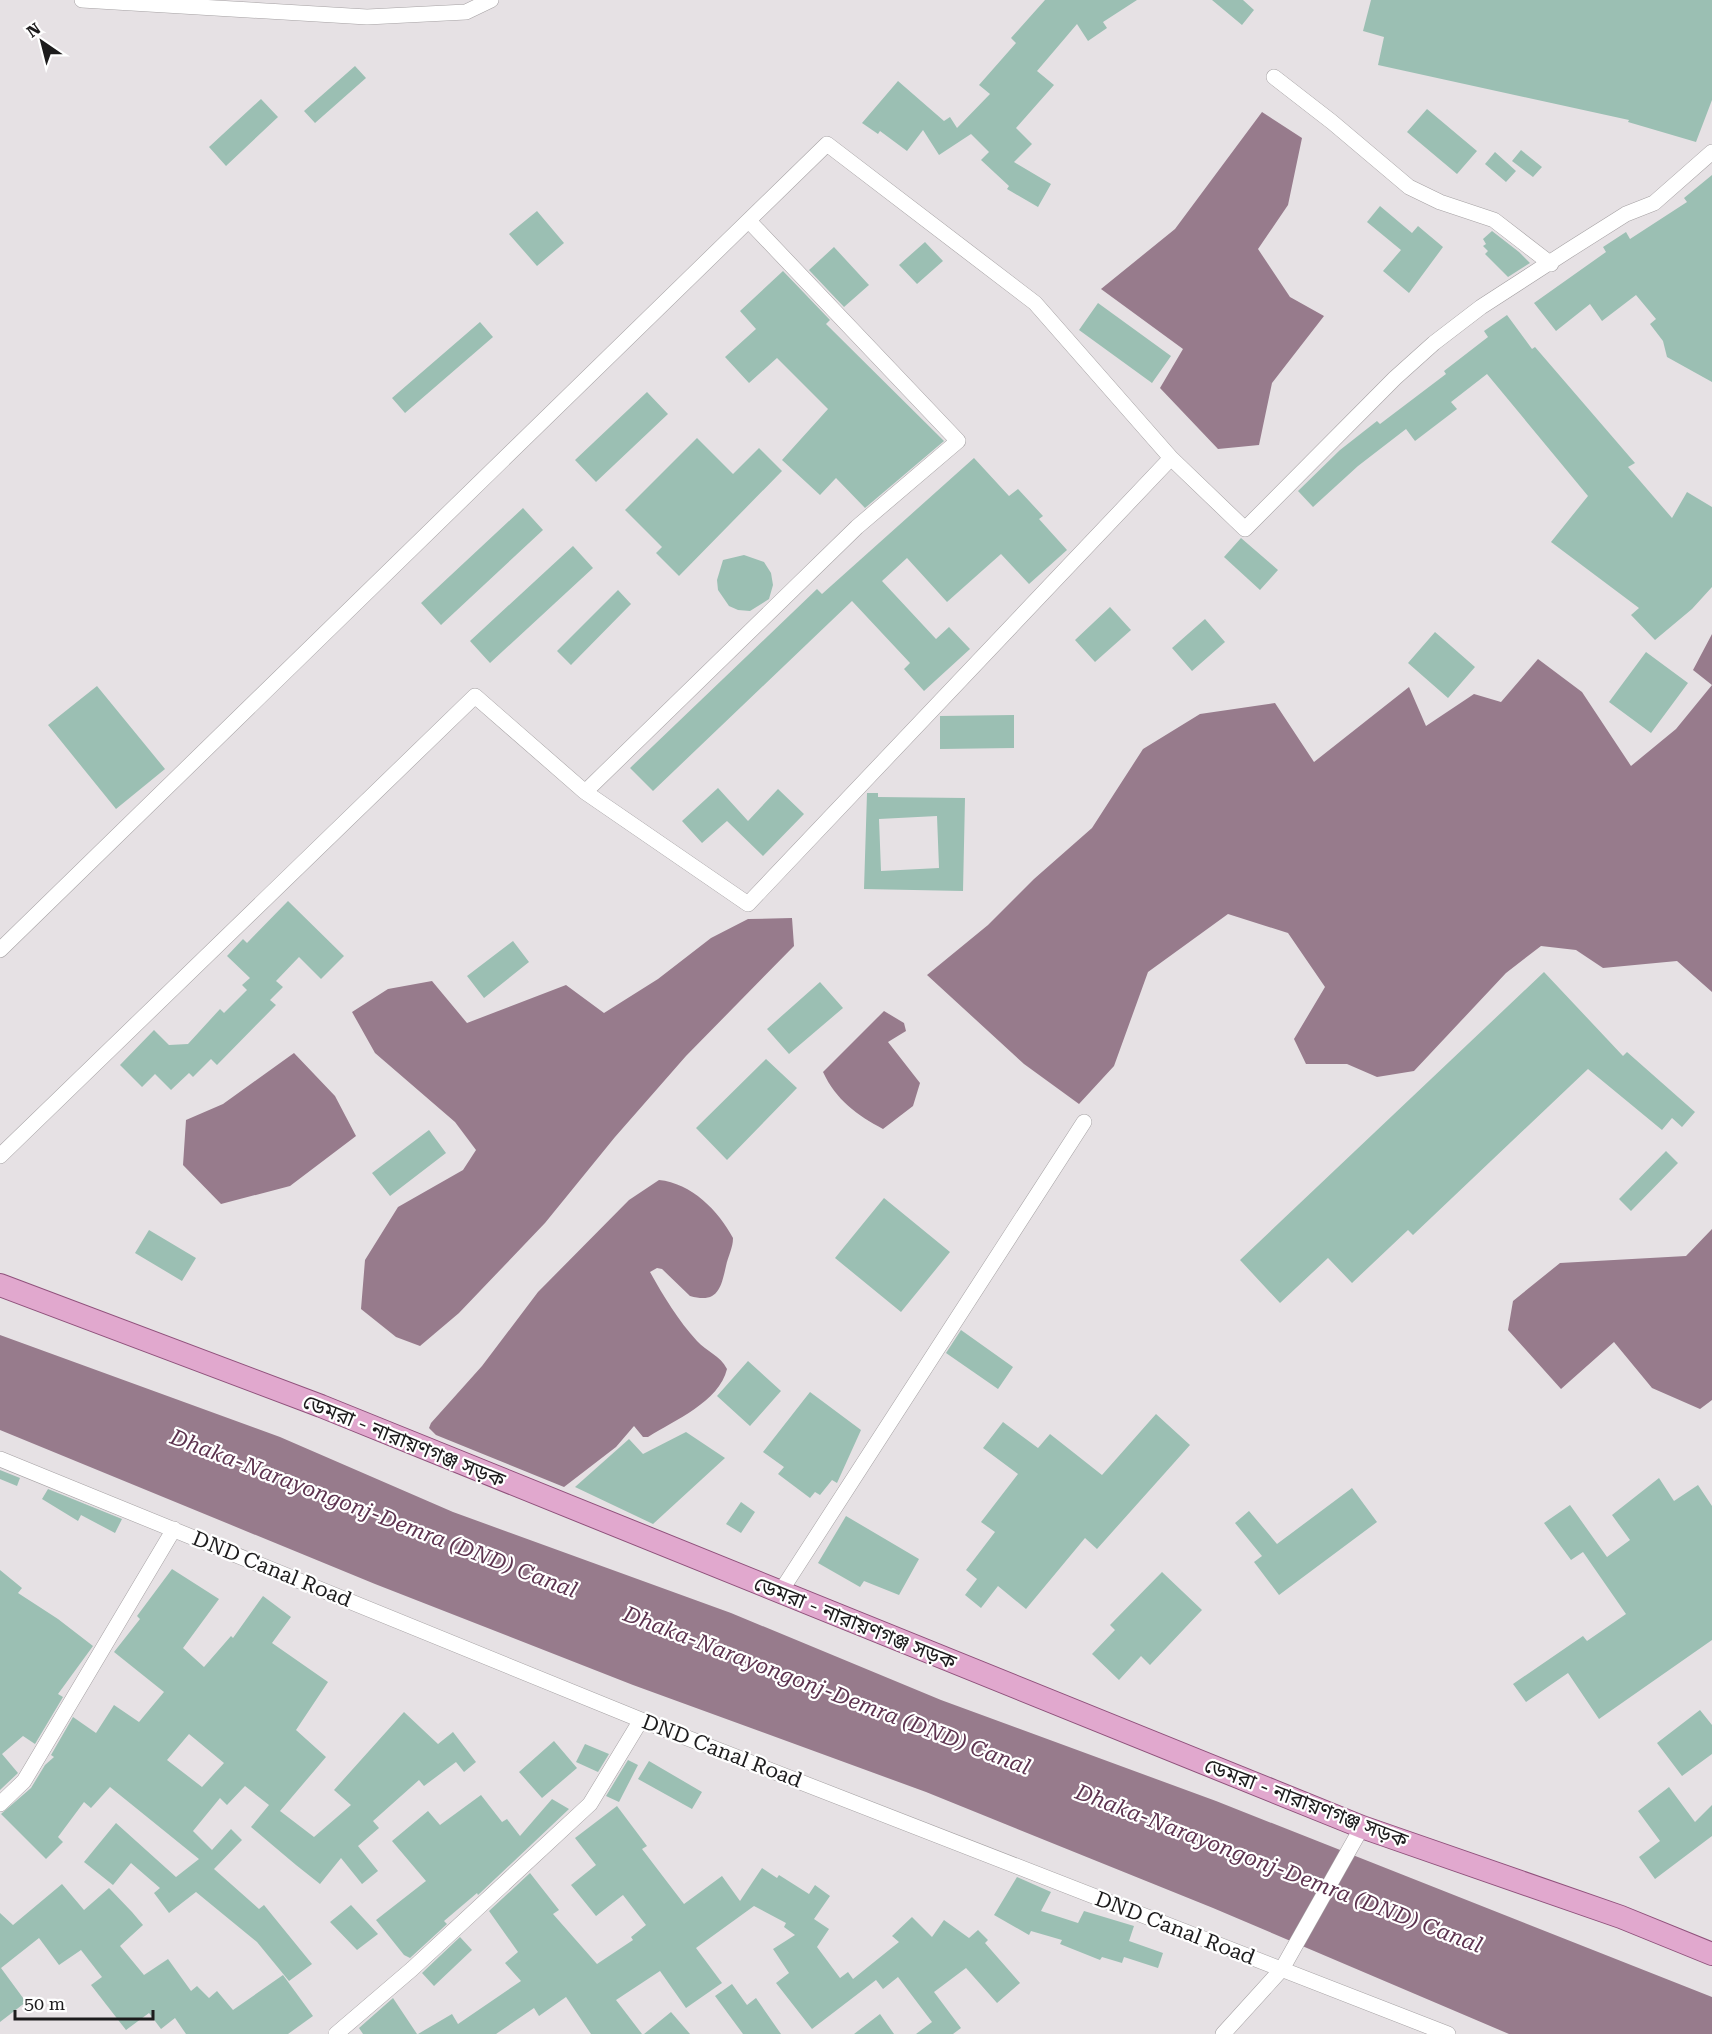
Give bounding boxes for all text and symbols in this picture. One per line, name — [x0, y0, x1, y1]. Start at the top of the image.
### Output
north arrow — [12, 12, 72, 72]
text: N — [23, 19, 44, 41]
street label: ডেমরা - নারায়ণগঞ্জ সড়ক — [299, 1389, 509, 1493]
water label: Dhaka-Narayongonj-Demra (DND) Canal — [166, 1424, 581, 1603]
street label: DND Canal Road — [189, 1526, 356, 1612]
street label: ডেমরা - নারায়ণগঞ্জ সড়ক — [750, 1571, 960, 1675]
water label: Dhaka-Narayongonj-Demra (DND) Canal — [619, 1601, 1034, 1780]
street label: DND Canal Road — [639, 1709, 806, 1793]
street label: ডেমরা - নারায়ণগঞ্জ সড়ক — [1201, 1753, 1412, 1853]
water label: Dhaka-Narayongonj-Demra (DND) Canal — [1071, 1779, 1486, 1958]
street label: DND Canal Road — [1092, 1886, 1259, 1970]
scale bar — [15, 1983, 153, 2021]
text: 50 m — [24, 1993, 65, 2014]

